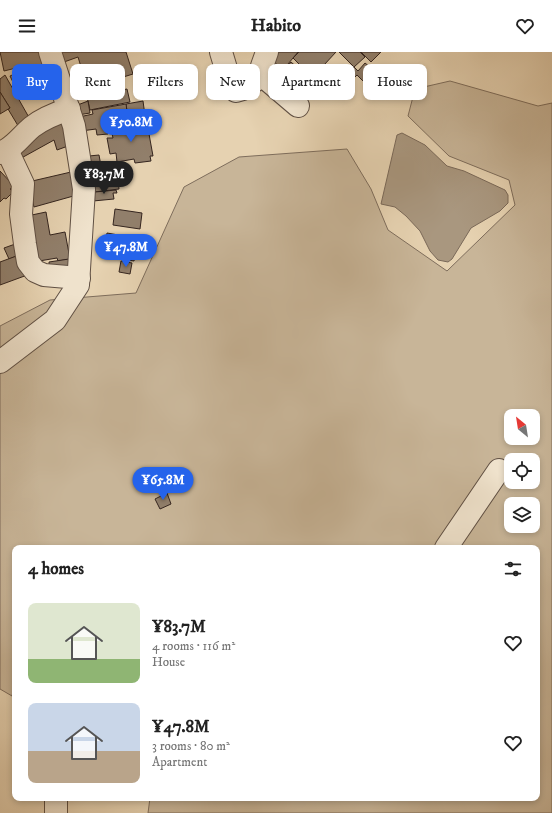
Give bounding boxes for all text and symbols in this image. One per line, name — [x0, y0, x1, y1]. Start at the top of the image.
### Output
icon: menu — [16, 15, 38, 37]
text: Habito — [251, 15, 301, 37]
icon: heart — [514, 15, 536, 37]
chip: Buy — [12, 64, 62, 100]
chip: Rent — [70, 64, 125, 100]
chip: Filters — [133, 64, 198, 100]
chip: New — [206, 64, 260, 100]
chip: Apartment — [268, 64, 355, 100]
chip: House — [363, 64, 427, 100]
pin: ¥50.8M — [98, 109, 164, 143]
text: ¥50.8M — [109, 114, 153, 130]
pin: ¥83.7M — [71, 161, 137, 195]
text: ¥83.7M — [83, 166, 125, 182]
pin: ¥47.8M — [93, 234, 159, 268]
text: ¥47.8M — [104, 239, 148, 255]
north arrow — [504, 409, 540, 445]
map controls — [504, 409, 540, 533]
button: locate — [504, 453, 540, 489]
pin: ¥65.8M — [130, 467, 196, 501]
text: ¥65.8M — [141, 472, 185, 488]
button: layers — [504, 497, 540, 533]
text: 4 homes — [28, 558, 84, 580]
icon: filters — [502, 558, 524, 580]
text: ¥83.7M — [152, 616, 206, 638]
icon: home — [60, 619, 108, 667]
icon: heart — [502, 632, 524, 654]
text: 4 rooms · 116 m² — [152, 638, 235, 654]
text: House — [152, 654, 185, 670]
text: ¥47.8M — [152, 716, 210, 738]
icon: home — [60, 719, 108, 767]
icon: heart — [502, 732, 524, 754]
text: 3 rooms · 80 m² — [152, 738, 230, 754]
text: Apartment — [152, 754, 207, 770]

